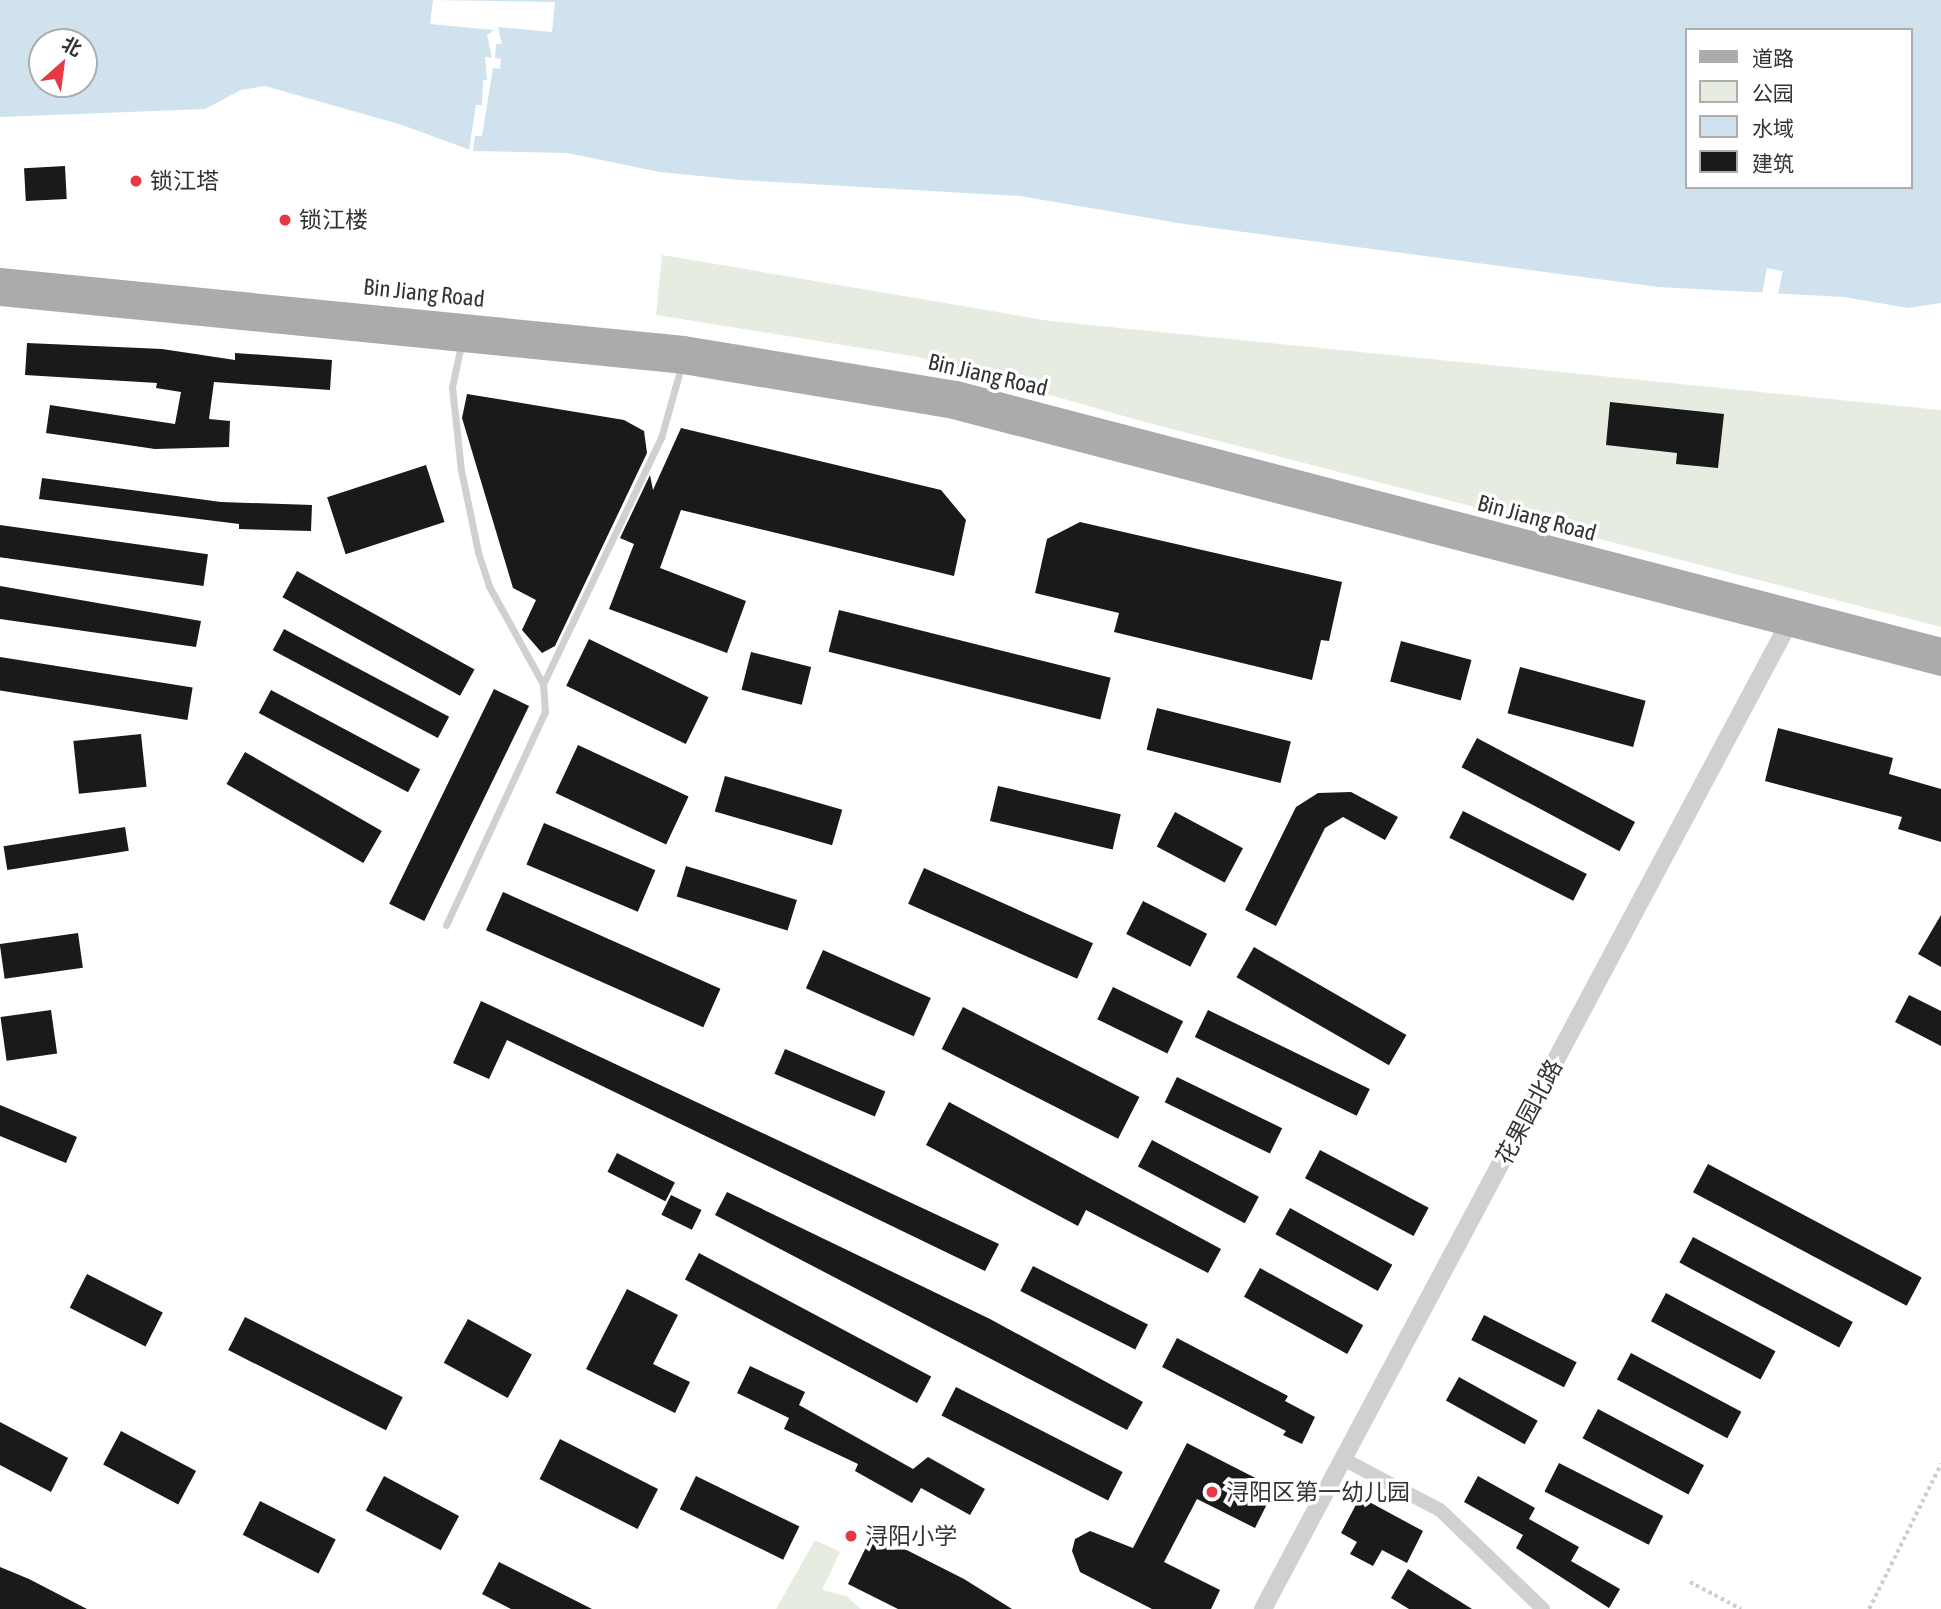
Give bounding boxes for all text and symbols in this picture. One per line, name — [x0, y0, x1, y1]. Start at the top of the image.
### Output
north arrow — [28, 28, 98, 98]
legend — [1686, 28, 1913, 189]
text: 北 — [58, 32, 85, 60]
text: 道路 — [1752, 46, 1794, 70]
text: 公园 — [1752, 81, 1794, 105]
text: 水域 — [1752, 116, 1794, 140]
text: 建筑 — [1752, 151, 1794, 175]
place label: 锁江塔 — [150, 167, 219, 195]
marker: 锁江塔 — [128, 173, 144, 189]
place label: 锁江楼 — [299, 206, 368, 234]
marker: 锁江楼 — [277, 212, 293, 228]
street label: Bin Jiang Road — [362, 273, 486, 313]
street label: Bin Jiang Road — [925, 348, 1051, 402]
street label: Bin Jiang Road — [1475, 489, 1599, 547]
street label: 花果园北路 — [1490, 1055, 1568, 1169]
place label: 浔阳区第一幼儿园 — [1226, 1478, 1410, 1506]
marker: 浔阳区第一幼儿园 — [1204, 1484, 1220, 1500]
place label: 浔阳小学 — [865, 1522, 957, 1550]
marker: 浔阳小学 — [843, 1528, 859, 1544]

